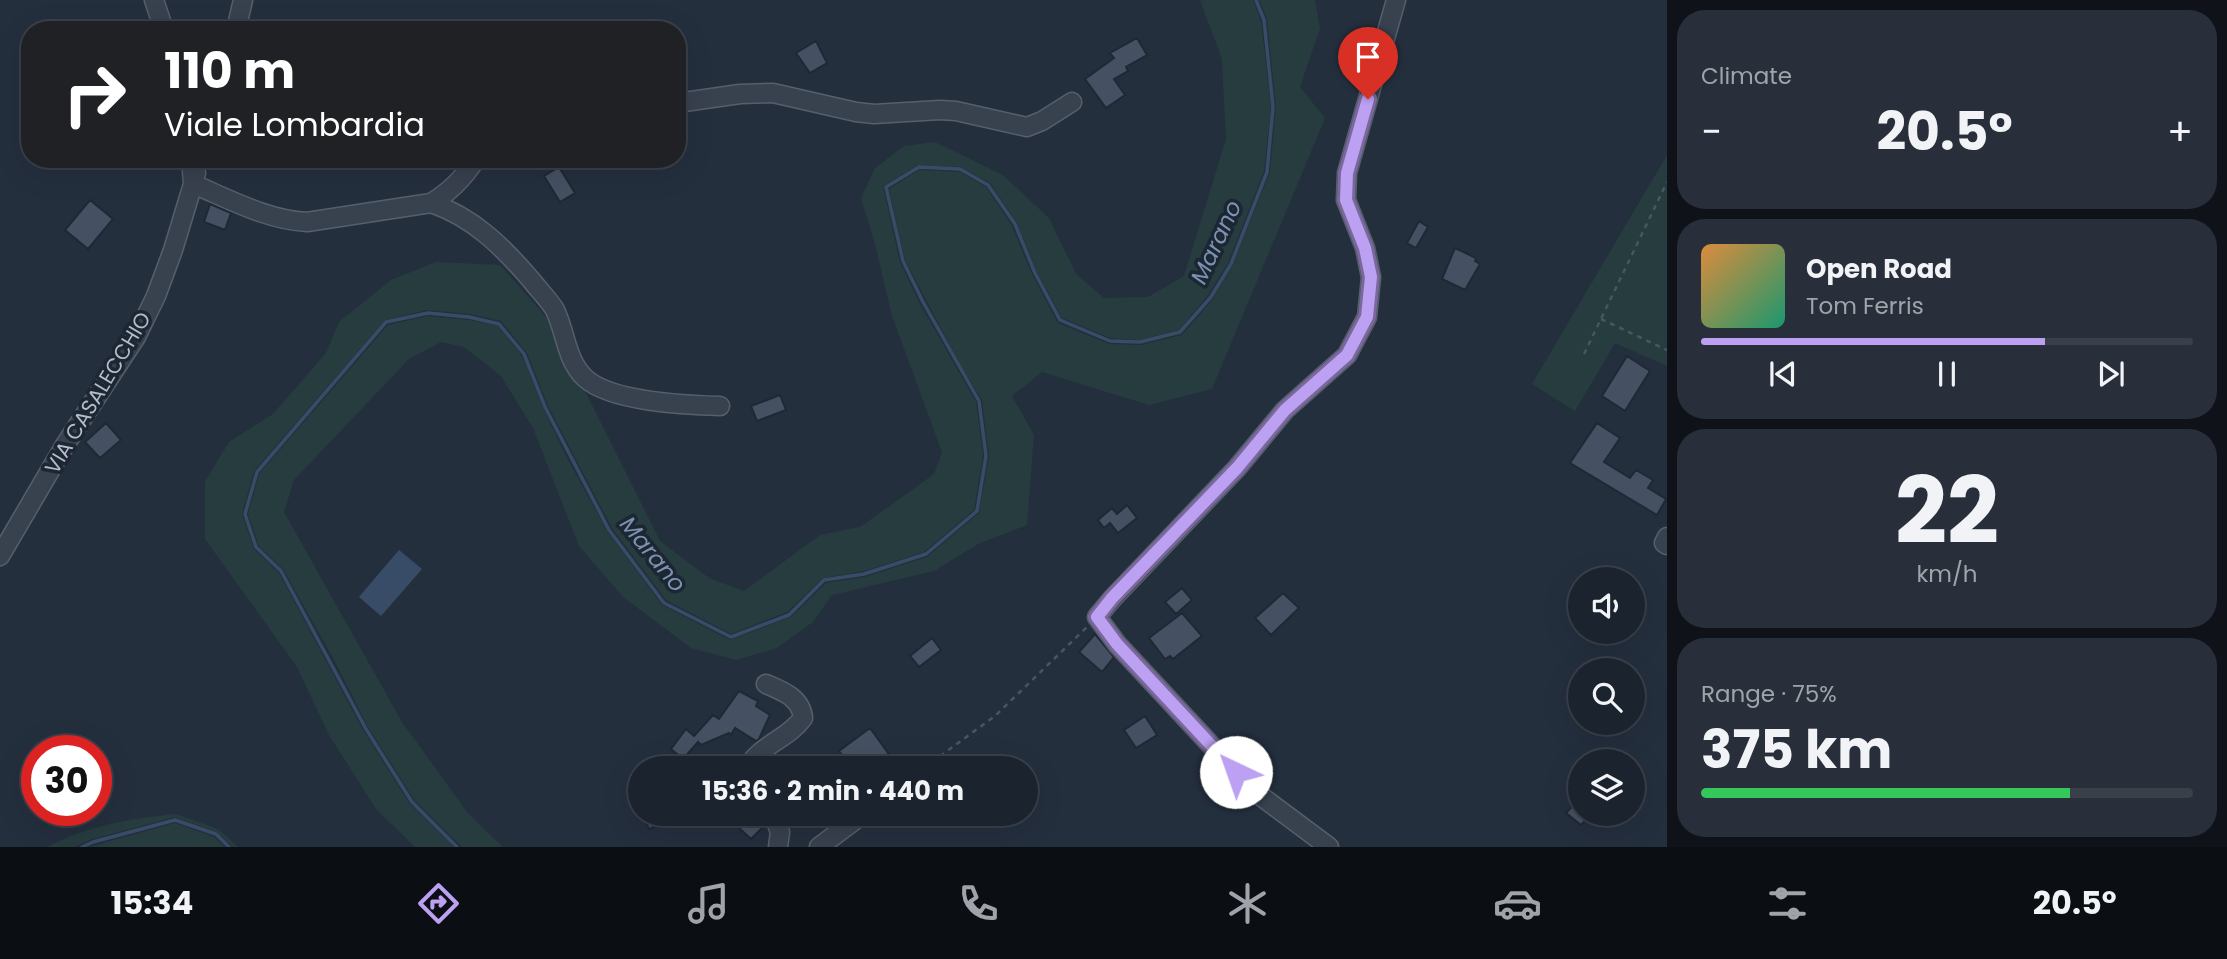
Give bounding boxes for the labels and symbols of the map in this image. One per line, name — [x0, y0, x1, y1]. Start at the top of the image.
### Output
pin — [1338, 27, 1398, 99]
water label: Marano — [1183, 195, 1249, 289]
street label: VIA CASALECCHIO — [38, 306, 158, 479]
water label: Marano — [613, 509, 693, 599]
speed limit sign: 30 — [21, 735, 112, 826]
position arrow — [1199, 735, 1273, 809]

